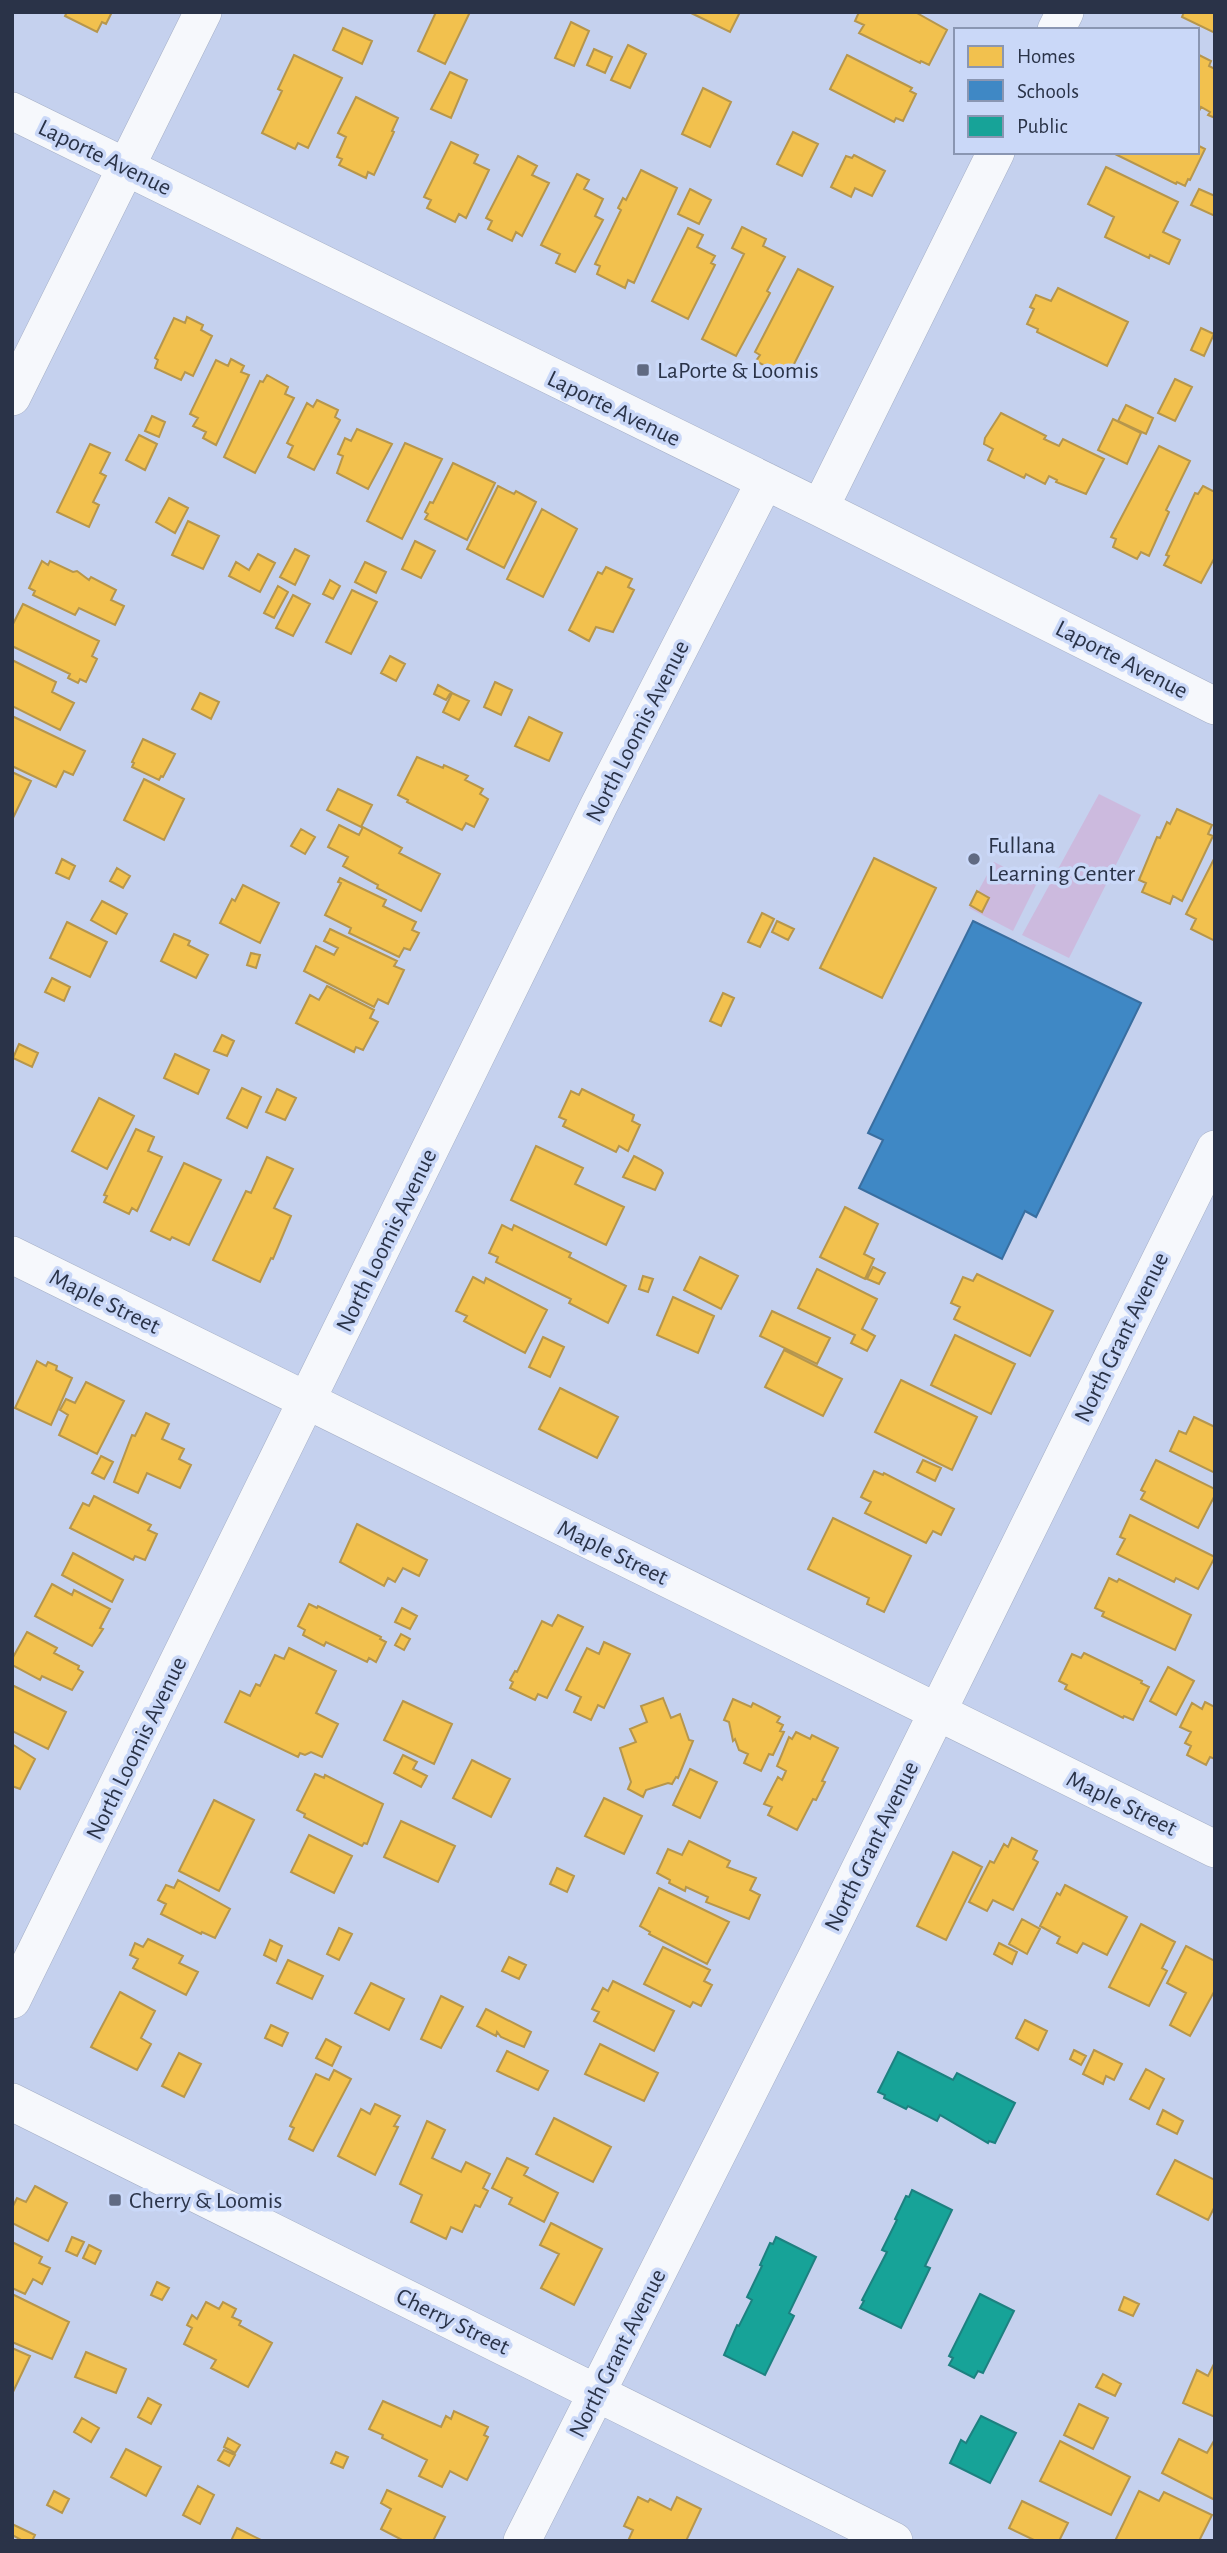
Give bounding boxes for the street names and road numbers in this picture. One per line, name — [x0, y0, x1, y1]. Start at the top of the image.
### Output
street label: Laporte Avenue — [34, 115, 175, 200]
street label: Laporte Avenue — [543, 366, 684, 451]
street label: Laporte Avenue — [1052, 616, 1192, 703]
street label: North Loomis Avenue — [582, 637, 694, 826]
street label: North Loomis Avenue — [332, 1145, 442, 1336]
street label: North Grant Avenue — [1070, 1249, 1173, 1426]
street label: Maple Street — [46, 1265, 164, 1339]
street label: Maple Street — [554, 1516, 672, 1590]
street label: North Loomis Avenue — [82, 1653, 192, 1844]
street label: North Grant Avenue — [820, 1758, 923, 1935]
street label: Maple Street — [1063, 1767, 1181, 1841]
street label: North Grant Avenue — [565, 2265, 671, 2442]
street label: Cherry Street — [392, 2284, 513, 2360]

